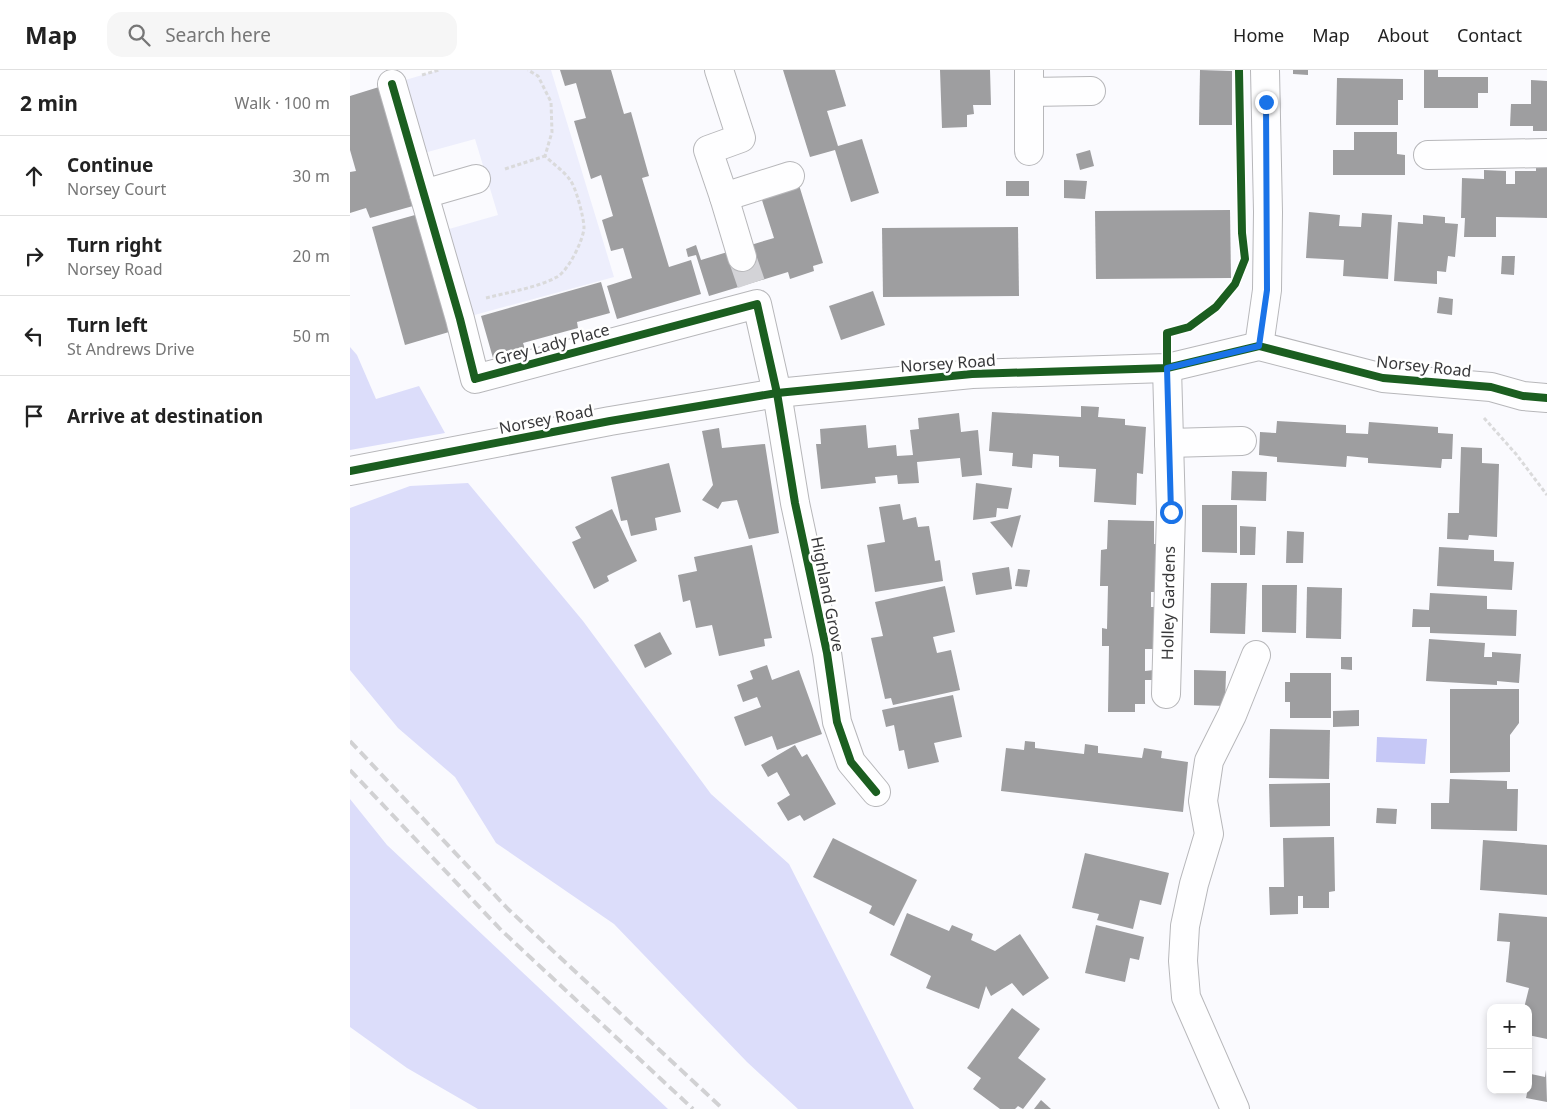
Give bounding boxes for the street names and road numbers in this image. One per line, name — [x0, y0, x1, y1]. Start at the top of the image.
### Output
street label: Grey Lady Place — [492, 318, 612, 370]
street label: Norsey Road — [900, 349, 996, 377]
street label: Norsey Road — [1375, 350, 1473, 382]
street label: Norsey Road — [497, 399, 595, 439]
street label: Highland Grove — [806, 534, 850, 654]
street label: Holley Gardens — [1156, 546, 1180, 660]

